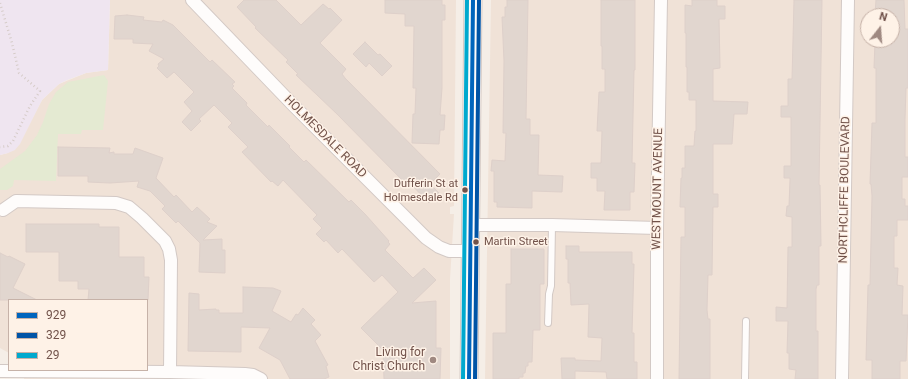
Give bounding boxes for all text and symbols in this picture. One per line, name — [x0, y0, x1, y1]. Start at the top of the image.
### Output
north arrow — [860, 8, 900, 48]
text: N — [878, 10, 889, 24]
street label: HOLMESDALE ROAD — [281, 93, 369, 181]
street label: NORTHCLIFFE BOULEVARD — [837, 116, 853, 264]
street label: WESTMOUNT AVENUE — [650, 128, 666, 250]
place label: Dufferin St at Holmesdale Rd — [384, 177, 458, 203]
marker: Dufferin St at Holmesdale Rd — [460, 185, 470, 195]
place label: Martin Street — [484, 235, 548, 249]
marker: Martin Street — [471, 237, 481, 247]
legend — [8, 299, 148, 371]
text: 929 — [46, 308, 66, 322]
text: 329 — [46, 328, 66, 342]
place label: Living for Christ Church — [353, 346, 425, 374]
text: 29 — [46, 348, 60, 362]
marker: Living for Christ Church — [428, 355, 438, 365]

